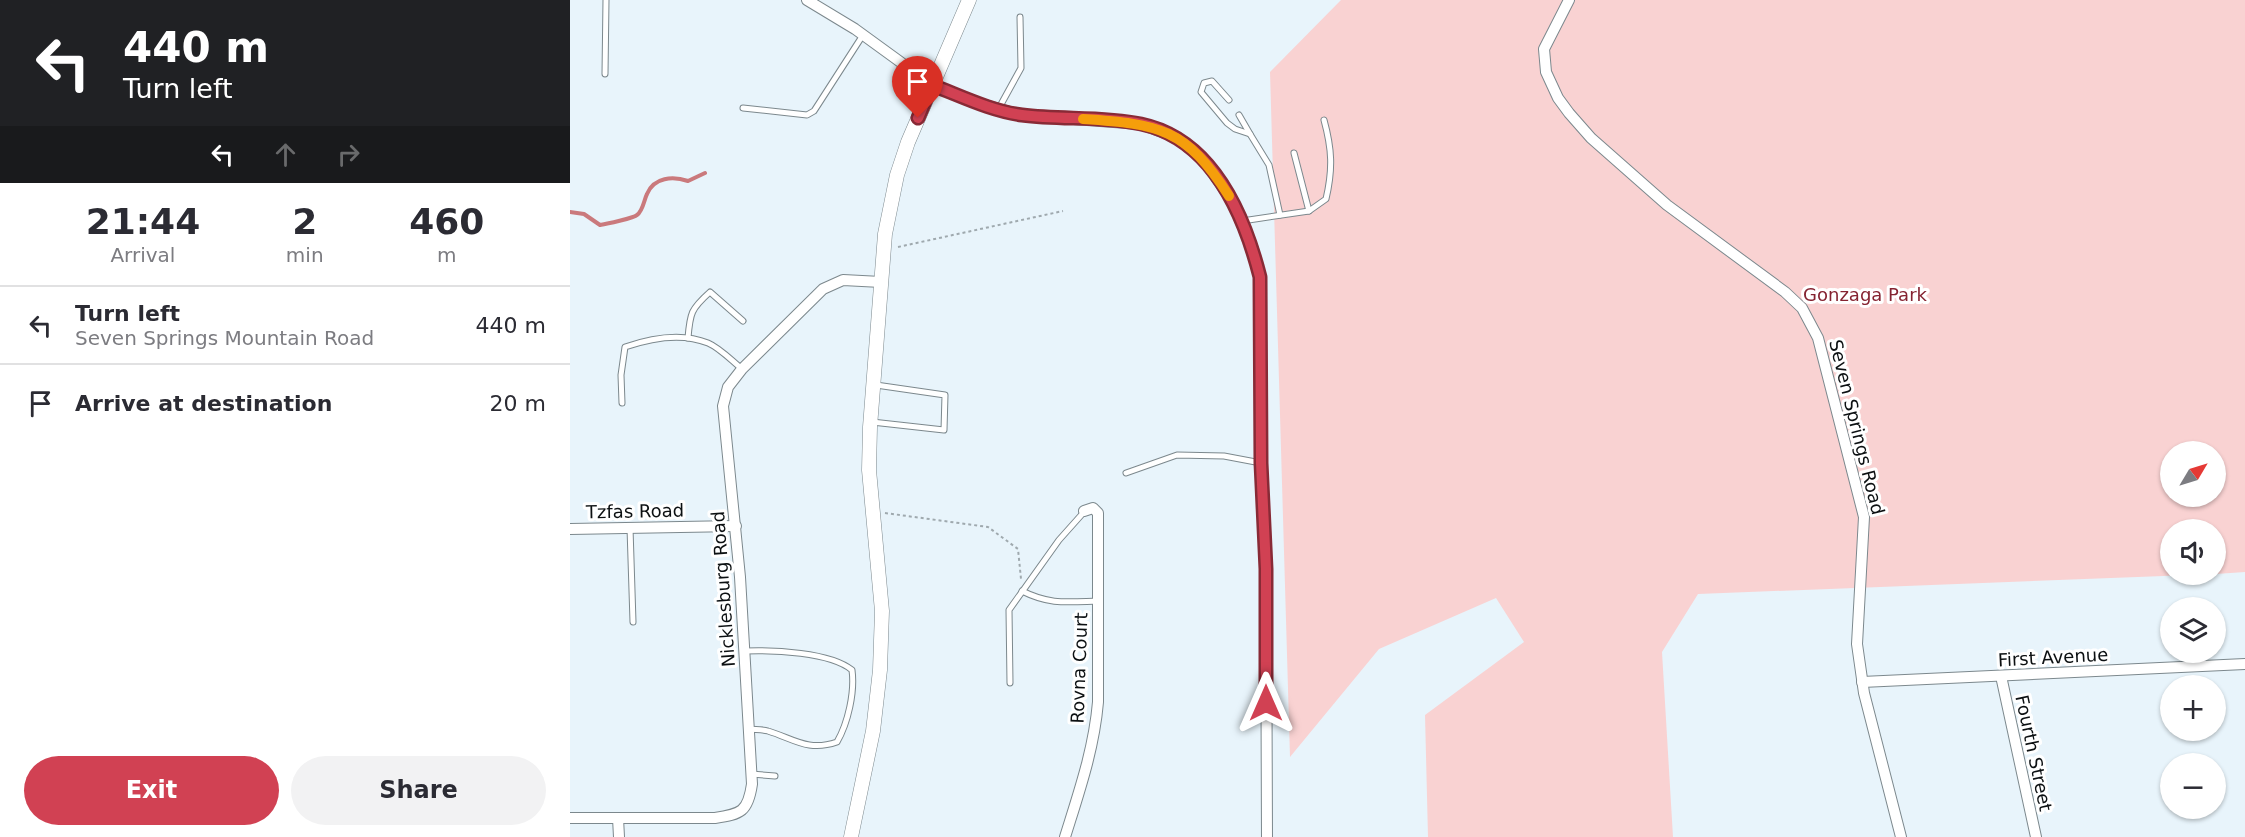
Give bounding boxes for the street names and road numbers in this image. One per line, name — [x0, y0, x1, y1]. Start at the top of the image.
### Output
street label: Seven Springs Road — [1825, 337, 1889, 517]
street label: Tzfas Road — [585, 500, 684, 522]
street label: Nicklesburg Road — [707, 510, 739, 668]
street label: Rovna Court — [1067, 612, 1091, 724]
street label: First Avenue — [1997, 644, 2109, 670]
street label: Fourth Street — [2011, 693, 2057, 813]

